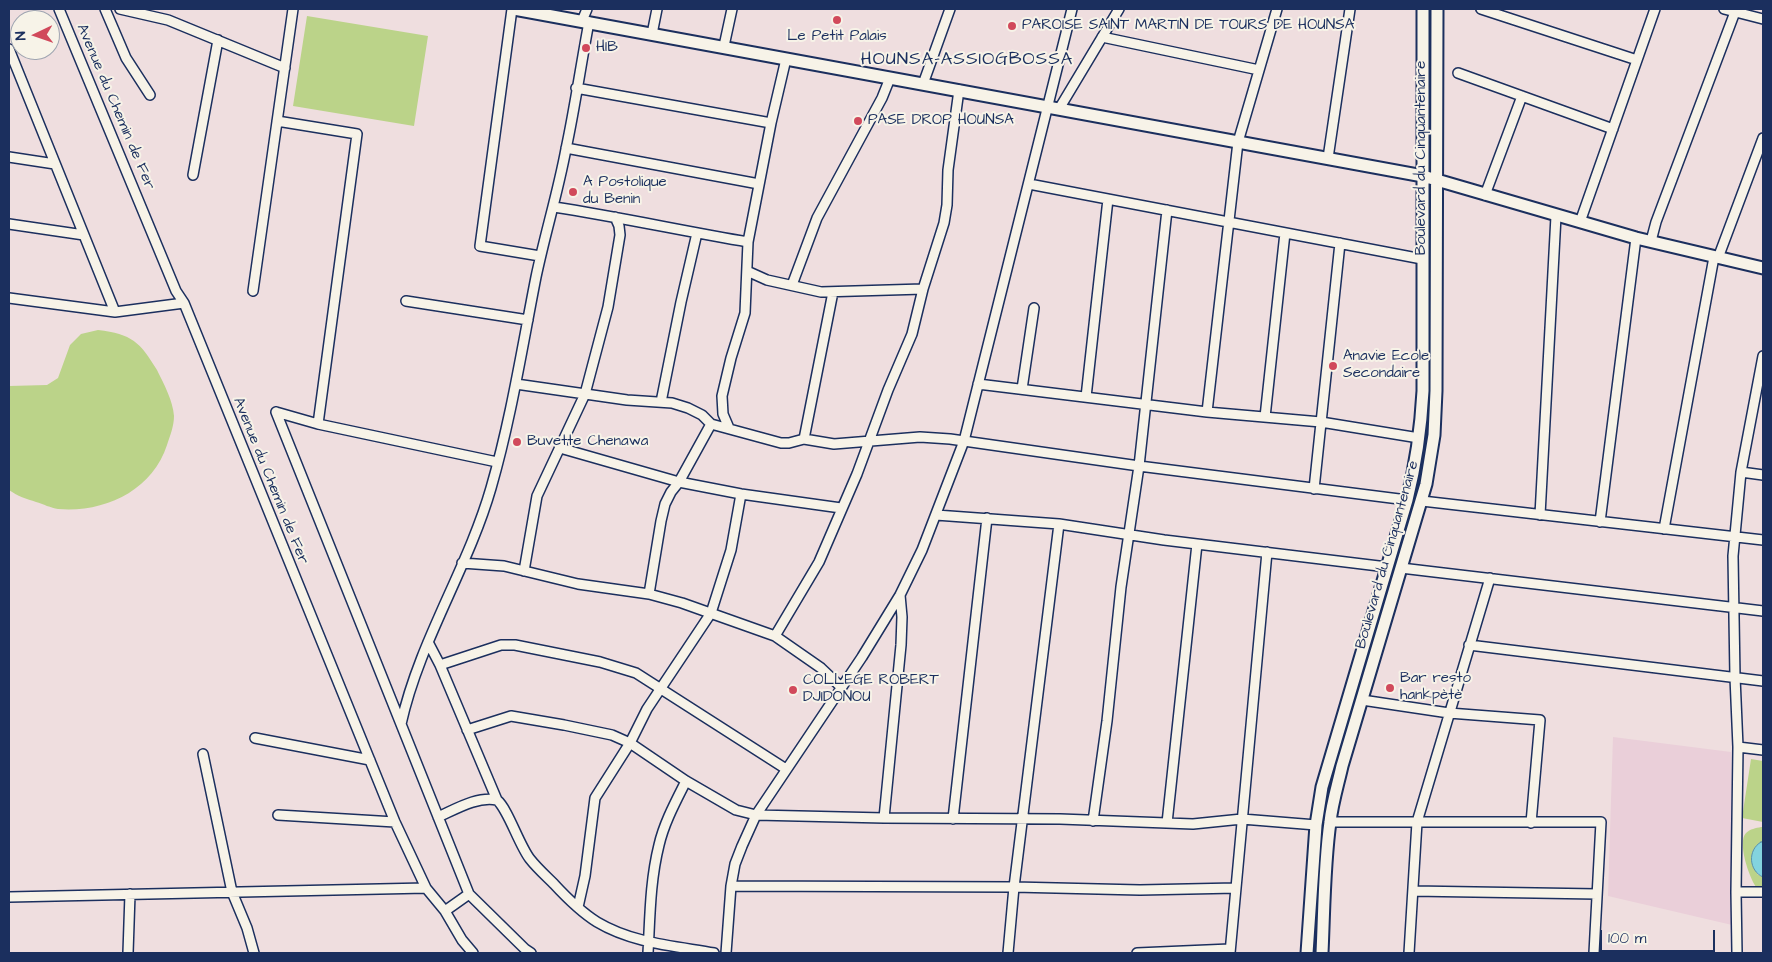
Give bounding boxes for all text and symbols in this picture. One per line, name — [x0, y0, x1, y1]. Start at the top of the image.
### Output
north arrow — [10, 10, 60, 60]
marker: Le Petit Palais — [831, 14, 843, 26]
place label: PAROISE SAINT MARTIN DE TOURS DE HOUNSA — [1022, 17, 1354, 35]
marker: PAROISE SAINT MARTIN DE TOURS DE HOUNSA — [1006, 20, 1018, 32]
street label: Avenue du Chemin de Fer — [72, 21, 158, 193]
place label: Le Petit Palais — [787, 28, 887, 46]
text: N — [11, 31, 31, 41]
place label: HIB — [596, 39, 618, 57]
marker: HIB — [580, 42, 592, 54]
district label: HOUNSA-ASSIOGBOSSA — [859, 49, 1075, 71]
street label: Boulevard du Cinquantenaire — [1413, 61, 1431, 255]
place label: PASE DROP HOUNSA — [868, 112, 1014, 130]
marker: PASE DROP HOUNSA — [852, 115, 864, 127]
place label: A Postolique du Benin — [583, 174, 667, 209]
marker: A Postolique du Benin — [567, 186, 579, 198]
place label: Anavie Ecole Secondaire — [1343, 348, 1429, 383]
marker: Anavie Ecole Secondaire — [1327, 360, 1339, 372]
street label: Avenue du Chemin de Fer — [228, 395, 312, 567]
place label: Buvette Chenawa — [527, 433, 648, 451]
marker: Buvette Chenawa — [511, 436, 523, 448]
street label: Boulevard du Cinquantenaire — [1353, 459, 1423, 651]
place label: Bar resto hankpètè — [1400, 670, 1471, 705]
place label: COLLEGE ROBERT DJIDONOU — [803, 672, 939, 707]
marker: Bar resto hankpètè — [1384, 682, 1396, 694]
marker: COLLEGE ROBERT DJIDONOU — [787, 684, 799, 696]
scale bar — [1602, 920, 1717, 952]
text: 100 m — [1608, 928, 1647, 949]

